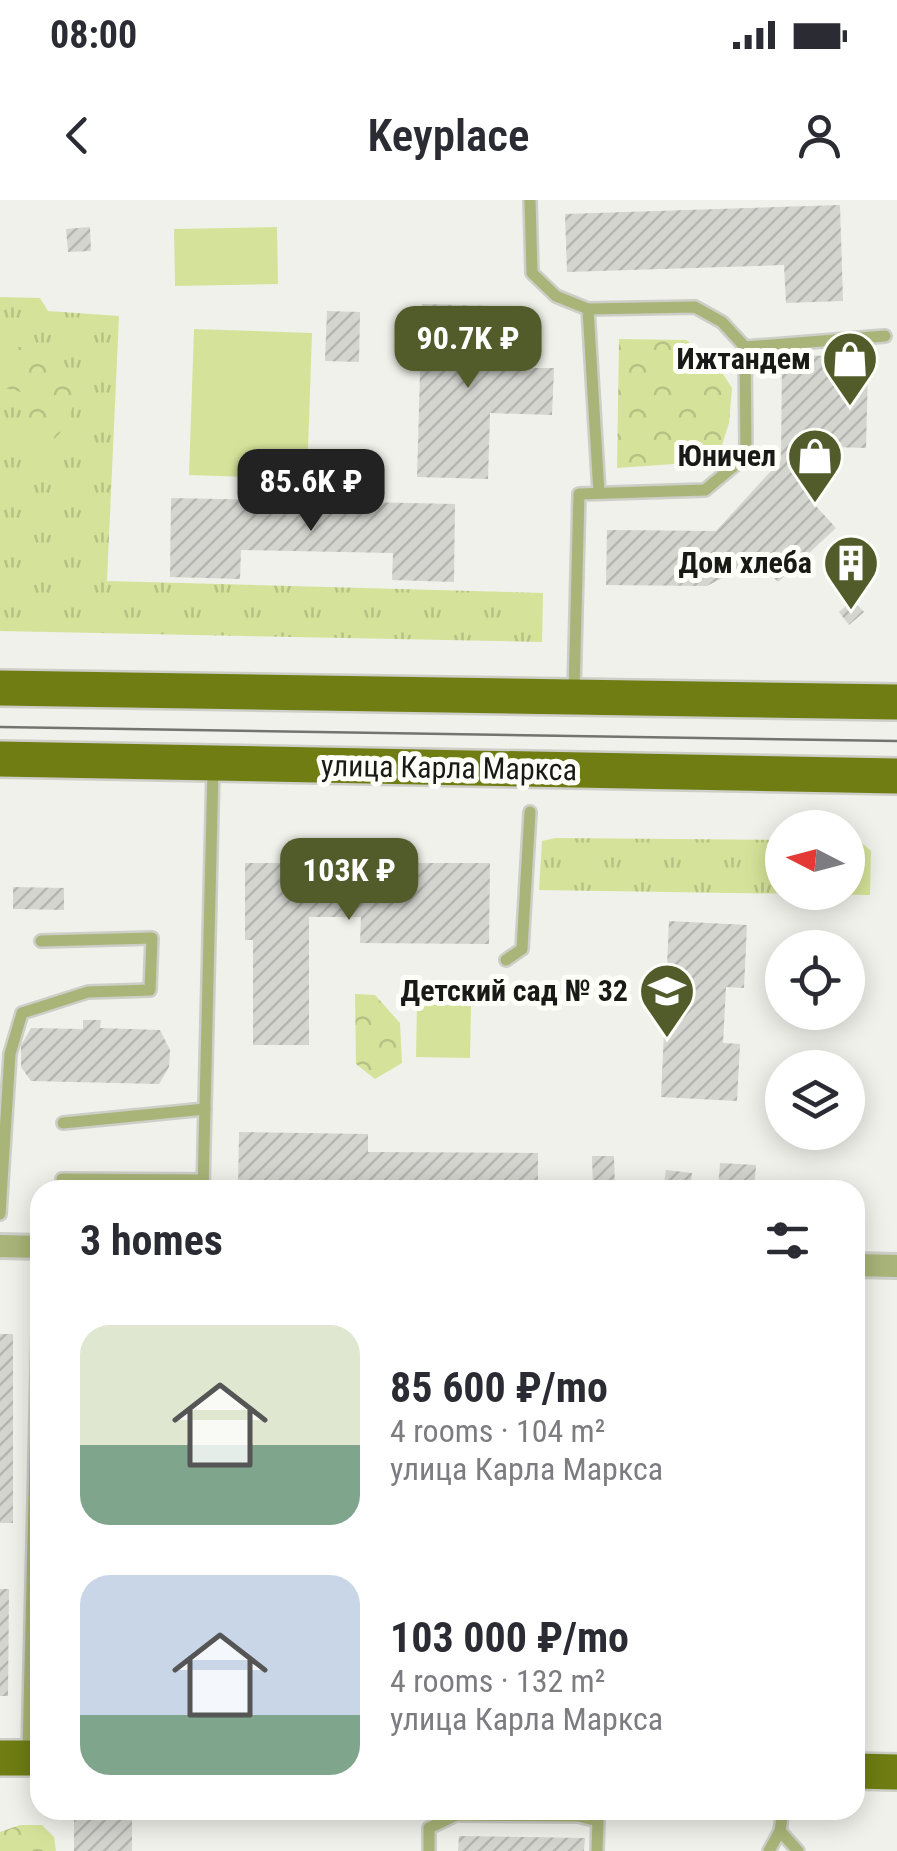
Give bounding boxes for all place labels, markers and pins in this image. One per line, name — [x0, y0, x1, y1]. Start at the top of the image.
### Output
pin: 90.7K ₽ — [376, 306, 560, 391]
shop icon: Ижтандем — [820, 329, 880, 408]
place label: Ижтандем — [677, 341, 811, 376]
shop icon: Юничел — [785, 426, 845, 505]
place label: Юничел — [677, 438, 776, 473]
pin: 85.6K ₽ — [219, 449, 403, 534]
building icon: Дом хлеба — [821, 533, 881, 612]
place label: Дом хлеба — [678, 545, 812, 580]
pin: 103K ₽ — [268, 838, 430, 923]
school or university icon: Детский сад № 32 — [637, 961, 697, 1040]
place label: Детский сад № 32 — [400, 973, 628, 1008]

